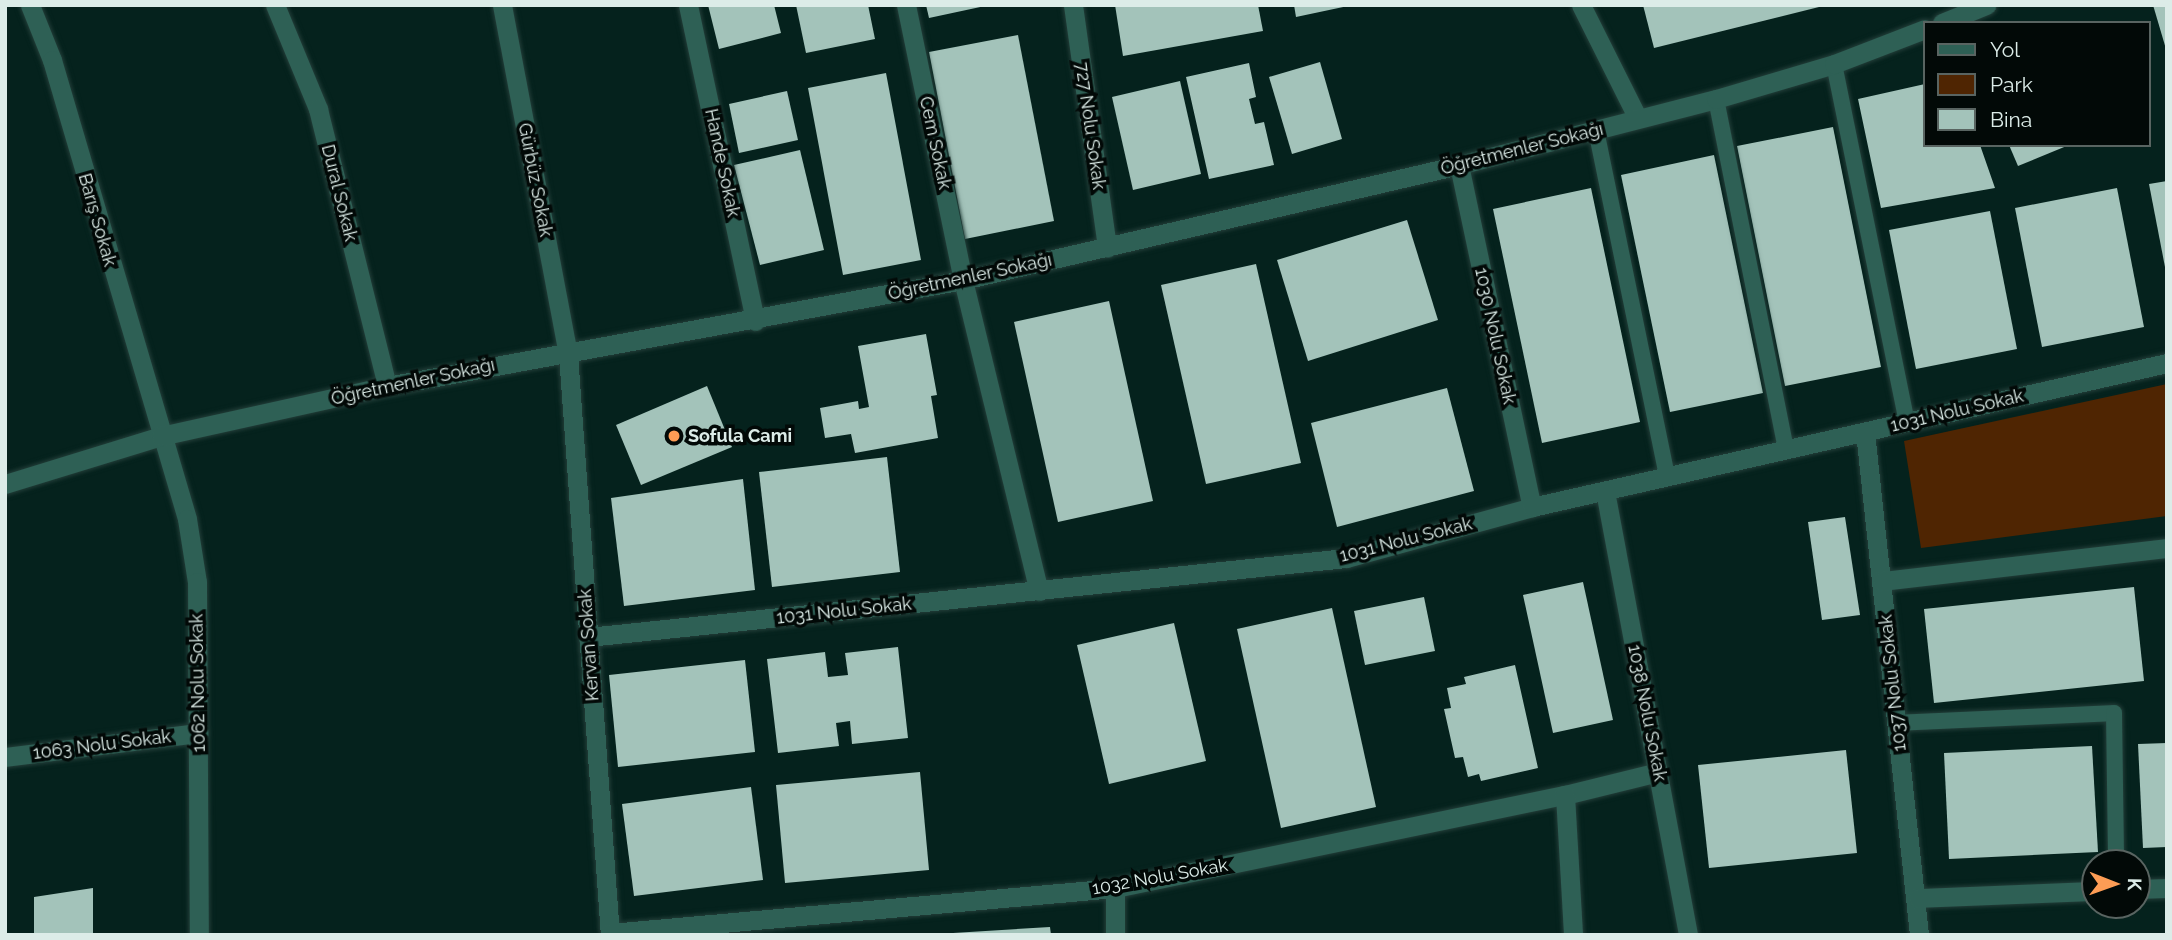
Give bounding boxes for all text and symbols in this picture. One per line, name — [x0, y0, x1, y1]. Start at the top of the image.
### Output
legend — [1924, 21, 2151, 147]
text: Yol — [1990, 37, 2020, 62]
street label: 727 Nolu Sokak — [1070, 61, 1110, 191]
text: Park — [1990, 72, 2033, 97]
street label: Cem Sokak — [915, 95, 955, 191]
street label: Hande Sokak — [700, 107, 744, 219]
text: Bina — [1990, 107, 2032, 132]
street label: Öğretmenler Sokağı — [1438, 118, 1606, 180]
street label: Gürbüz Sokak — [513, 121, 557, 239]
street label: Dural Sokak — [316, 142, 362, 244]
street label: Barış Sokak — [73, 171, 121, 269]
street label: Öğretmenler Sokağı — [886, 249, 1054, 305]
street label: 1030 Nolu Sokak — [1470, 266, 1520, 406]
street label: Öğretmenler Sokağı — [329, 354, 497, 410]
street label: 1031 Nolu Sokak — [1888, 385, 2026, 437]
place label: Sofula Cami — [688, 425, 792, 447]
marker: Sofula Cami — [666, 428, 682, 444]
street label: 1031 Nolu Sokak — [1338, 513, 1474, 567]
street label: Kervan Sokak — [574, 588, 604, 702]
street label: 1031 Nolu Sokak — [775, 593, 913, 629]
street label: 1062 Nolu Sokak — [186, 613, 210, 753]
street label: 1037 Nolu Sokak — [1875, 613, 1911, 753]
street label: 1038 Nolu Sokak — [1623, 643, 1671, 783]
street label: 1063 Nolu Sokak — [32, 726, 172, 764]
north arrow — [2081, 849, 2151, 919]
street label: 1032 Nolu Sokak — [1090, 854, 1230, 900]
text: K — [2124, 878, 2146, 891]

